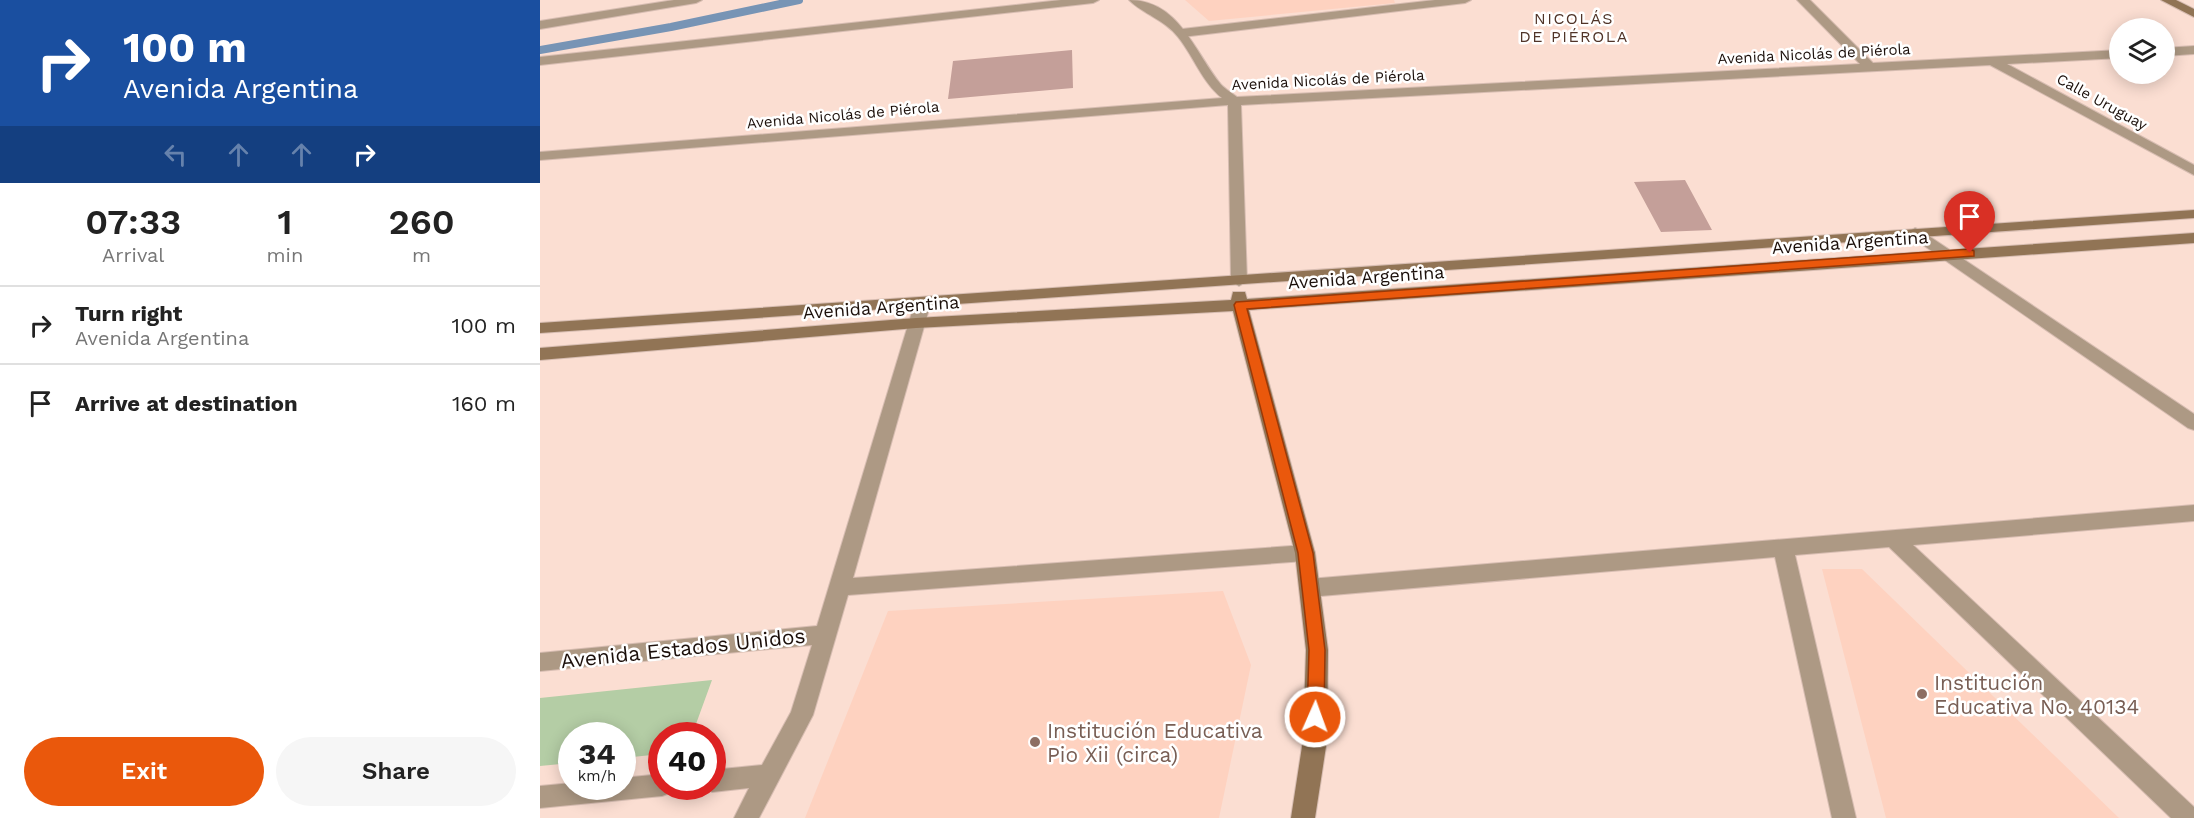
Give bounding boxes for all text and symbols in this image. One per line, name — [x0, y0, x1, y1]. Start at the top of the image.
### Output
district label: NICOLÁS DE PIÉROLA — [1519, 9, 1629, 46]
map controls — [2109, 18, 2175, 84]
button: layers — [2109, 18, 2175, 84]
text: 100 m — [123, 23, 247, 72]
icon: right — [24, 24, 102, 102]
street label: Avenida Nicolás de Piérola — [1717, 40, 1911, 68]
street label: Avenida Nicolás de Piérola — [1231, 66, 1425, 94]
street label: Calle Uruguay — [2054, 70, 2151, 134]
text: Avenida Argentina — [123, 73, 358, 105]
street label: Avenida Nicolás de Piérola — [746, 98, 941, 132]
icon: left — [159, 138, 192, 171]
icon: ahead — [222, 138, 255, 171]
icon: ahead — [285, 138, 318, 171]
icon: right — [348, 138, 381, 171]
pin — [1944, 191, 1995, 253]
icon: arrive — [1953, 200, 1986, 233]
text: 07:33 — [85, 201, 181, 243]
text: 1 — [277, 201, 292, 243]
text: 260 — [389, 201, 455, 243]
street label: Avenida Argentina — [1771, 226, 1929, 258]
text: Arrival — [102, 243, 164, 267]
text: min — [267, 243, 303, 267]
text: m — [412, 243, 431, 267]
street label: Avenida Argentina — [1287, 261, 1445, 293]
street label: Avenida Argentina — [802, 291, 960, 323]
text: Turn right — [75, 301, 182, 326]
icon: right — [24, 309, 57, 342]
text: 100 m — [452, 313, 516, 338]
text: Avenida Argentina — [75, 326, 249, 350]
icon: arrive — [24, 387, 57, 420]
text: Arrive at destination — [75, 391, 298, 416]
text: 160 m — [452, 391, 516, 416]
street label: Avenida Estados Unidos — [559, 623, 807, 673]
place label: Institución Educativa No. 40134 — [1934, 670, 2139, 719]
position arrow — [1283, 685, 1347, 749]
marker: Institución Educativa No. 40134 — [1915, 687, 1929, 701]
place label: Institución Educativa Pio Xii (circa) — [1047, 718, 1263, 767]
speed limit sign: 40 — [648, 722, 726, 800]
marker: Institución Educativa Pio Xii (circa) — [1028, 735, 1042, 749]
text: 34 — [578, 736, 616, 771]
button: Exit — [24, 737, 264, 806]
button: Share — [276, 737, 516, 806]
text: km/h — [578, 767, 616, 785]

